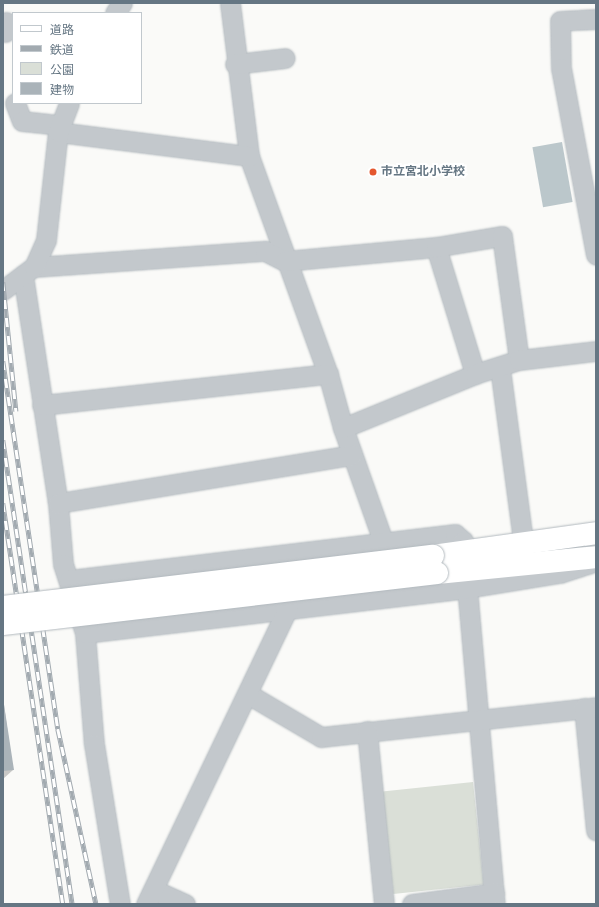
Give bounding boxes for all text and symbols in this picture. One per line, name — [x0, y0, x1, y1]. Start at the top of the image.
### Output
legend — [12, 12, 142, 104]
text: 道路 — [50, 23, 74, 37]
text: 鉄道 — [50, 43, 74, 57]
text: 公園 — [50, 63, 74, 77]
text: 建物 — [50, 83, 74, 97]
place label: 市立宮北小学校 — [381, 165, 465, 179]
marker: 市立宮北小学校 — [368, 167, 378, 177]

